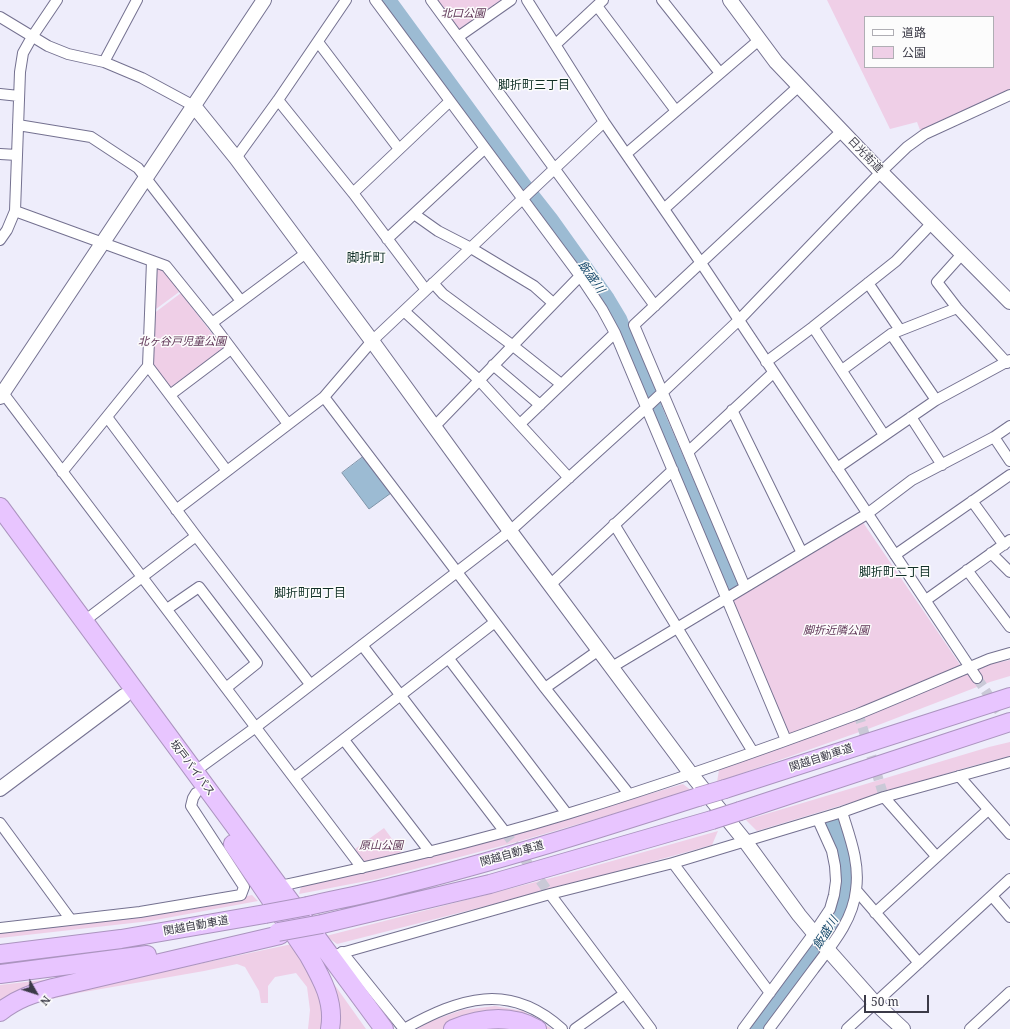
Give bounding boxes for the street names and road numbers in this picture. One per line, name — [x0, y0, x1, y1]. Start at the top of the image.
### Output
street label: 日光街道 — [845, 135, 885, 175]
street label: 坂戸バイパス — [167, 738, 217, 798]
street label: 関越自動車道 — [788, 742, 854, 774]
street label: 関越自動車道 — [478, 839, 546, 869]
street label: 関越自動車道 — [162, 914, 230, 938]

